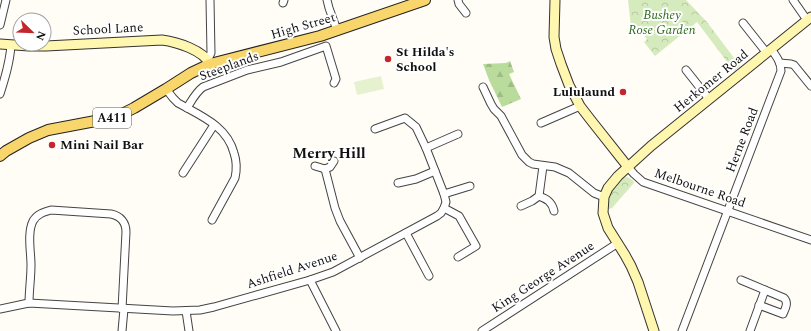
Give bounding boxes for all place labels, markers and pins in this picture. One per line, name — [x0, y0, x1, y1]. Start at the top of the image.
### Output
place label: St Hilda's School — [396, 42, 454, 77]
marker: St Hilda's School — [383, 54, 393, 64]
place label: Lululaund — [553, 82, 615, 102]
marker: Lululaund — [618, 87, 628, 97]
place label: Mini Nail Bar — [60, 135, 144, 155]
marker: Mini Nail Bar — [47, 140, 57, 150]

